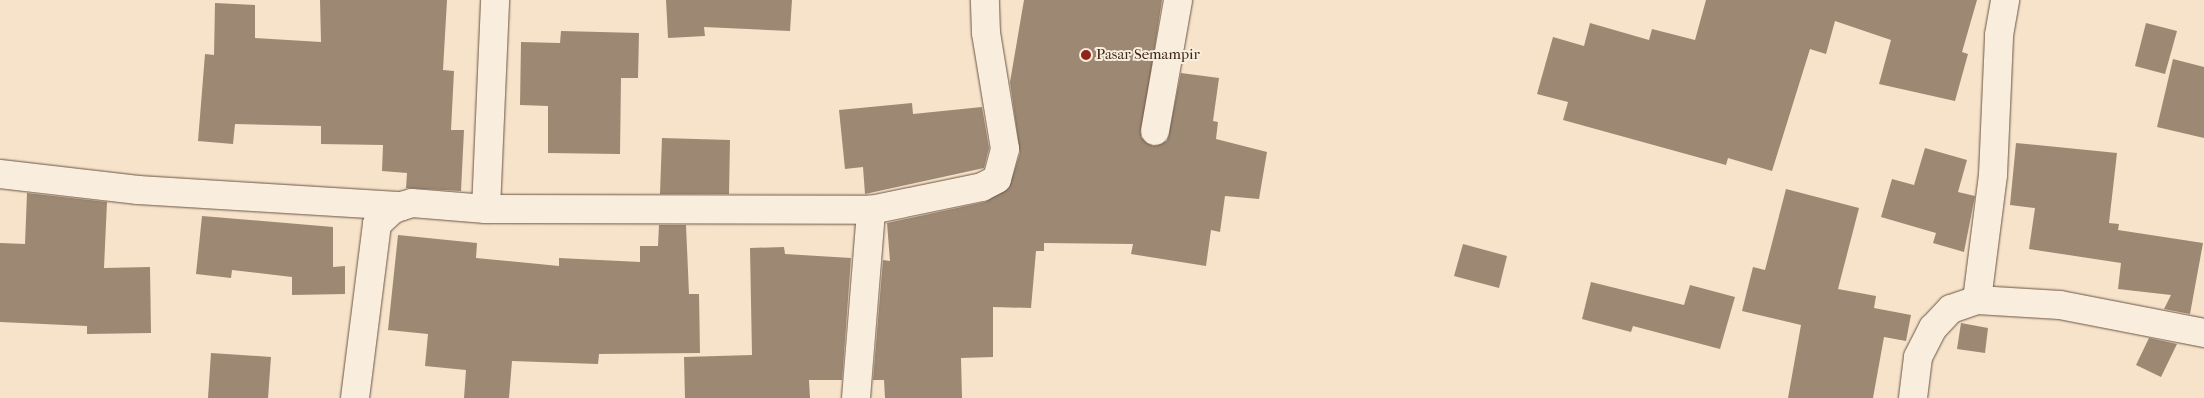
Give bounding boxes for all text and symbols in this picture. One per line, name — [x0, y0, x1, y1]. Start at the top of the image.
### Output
place label: Pasar Semampir — [1096, 46, 1200, 64]
marker: Pasar Semampir — [1080, 49, 1092, 61]

